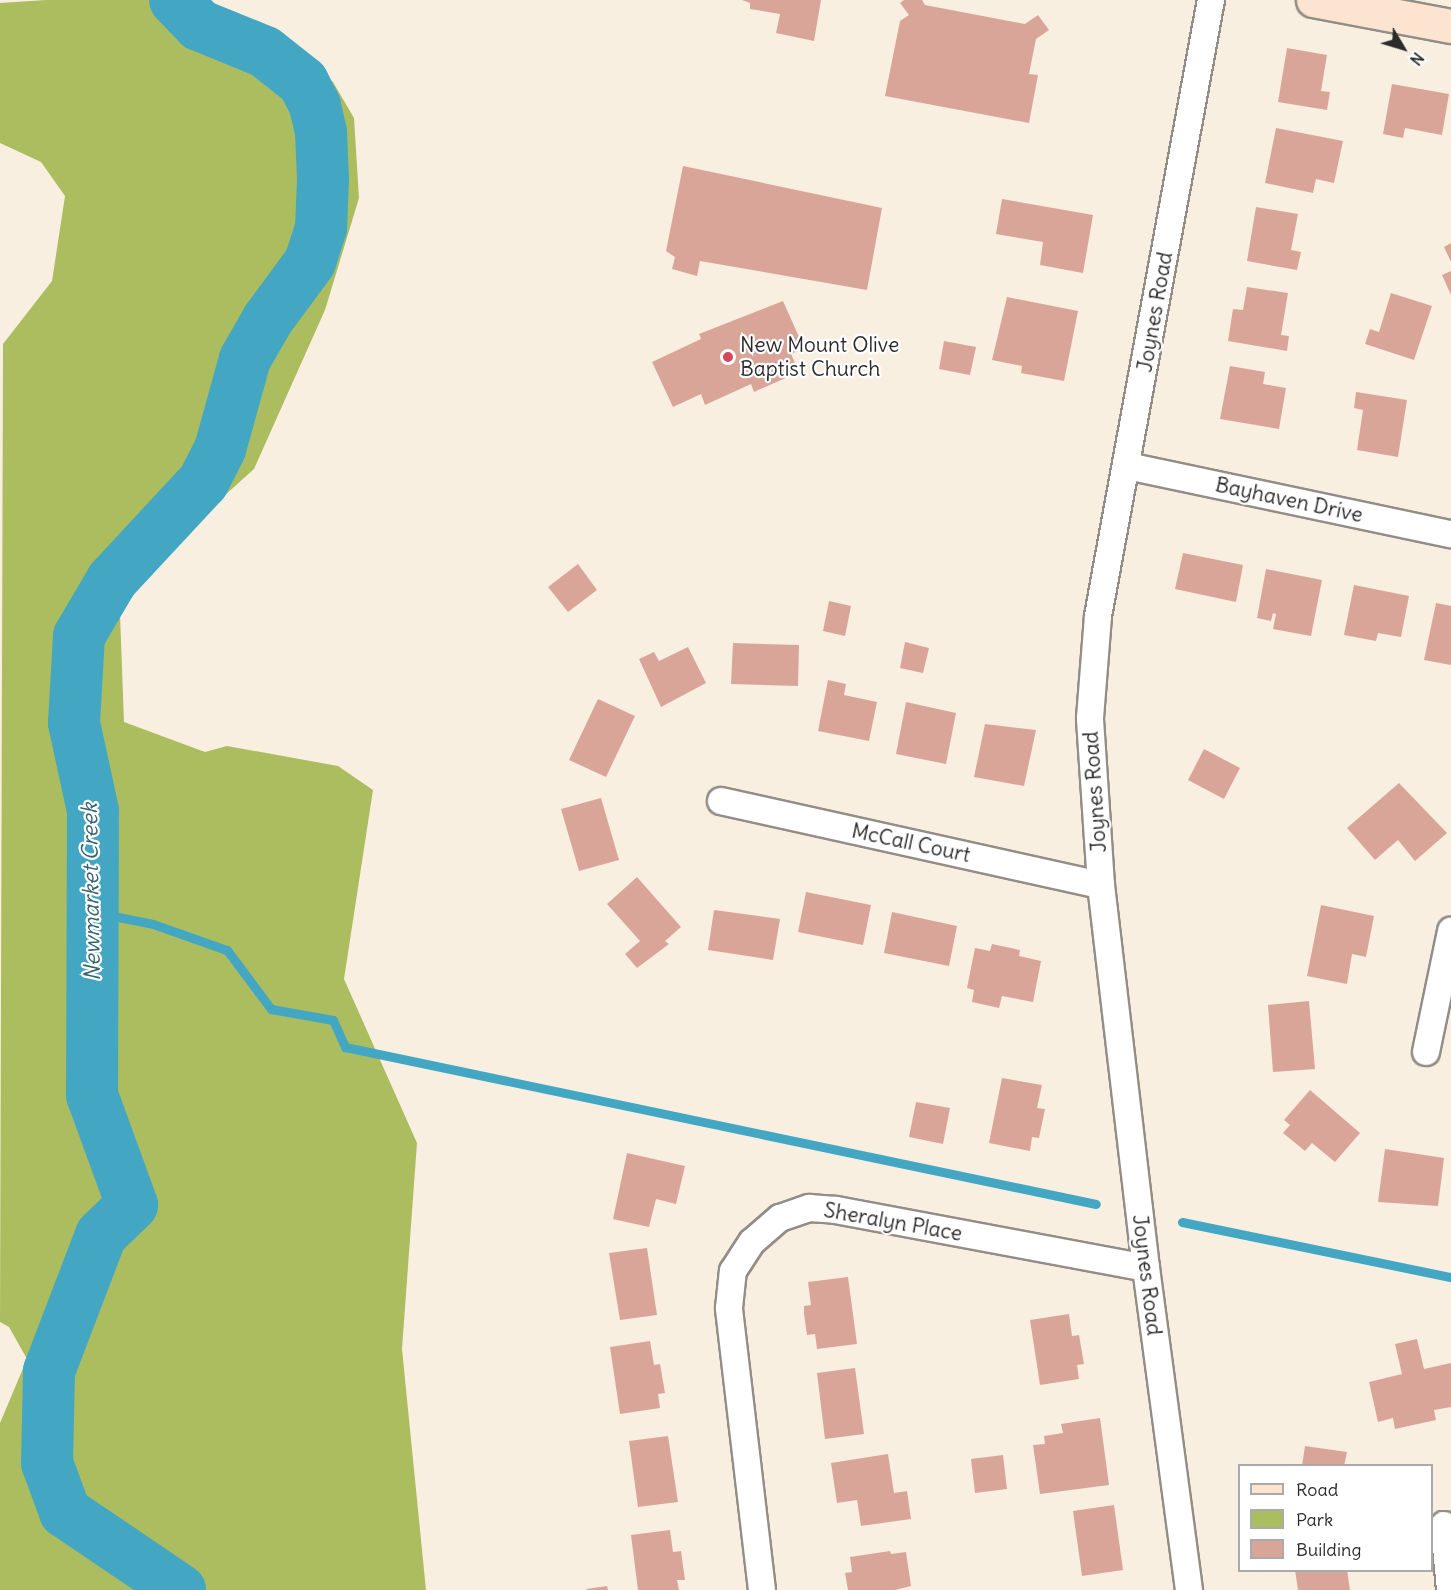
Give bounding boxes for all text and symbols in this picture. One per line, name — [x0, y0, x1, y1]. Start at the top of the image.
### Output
north arrow — [1373, 18, 1433, 78]
text: N — [1406, 49, 1428, 70]
street label: Joynes Road — [1132, 250, 1178, 374]
place label: New Mount Olive Baptist Church — [740, 332, 899, 382]
marker: New Mount Olive Baptist Church — [721, 350, 735, 364]
street label: Bayhaven Drive — [1213, 472, 1365, 528]
street label: Joynes Road — [1078, 730, 1112, 854]
water label: Newmarket Creek — [76, 803, 106, 981]
street label: McCall Court — [849, 818, 973, 868]
street label: Sheralyn Place — [822, 1197, 964, 1247]
street label: Joynes Road — [1127, 1213, 1167, 1337]
legend — [1238, 1464, 1433, 1572]
text: Road — [1296, 1478, 1338, 1501]
text: Park — [1296, 1508, 1333, 1531]
text: Building — [1296, 1538, 1361, 1561]

